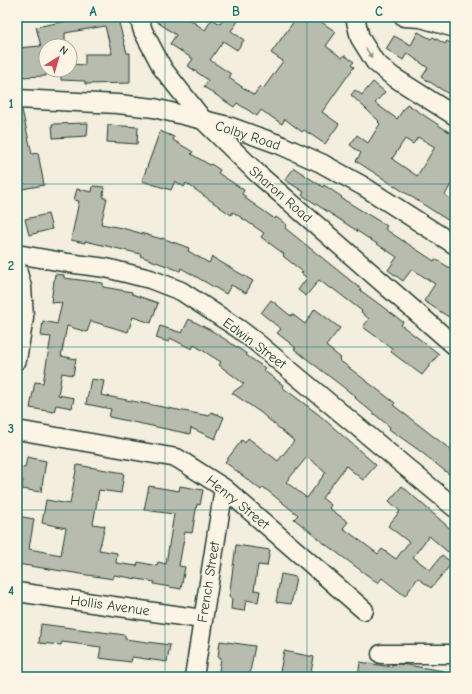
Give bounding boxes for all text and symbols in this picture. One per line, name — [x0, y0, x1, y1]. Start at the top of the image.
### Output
text: A — [89, 4, 97, 19]
text: B — [232, 4, 240, 19]
text: C — [375, 4, 383, 19]
north arrow — [38, 38, 78, 78]
text: N — [57, 43, 70, 58]
one-way arrow — [365, 48, 373, 58]
text: 1 — [8, 96, 14, 111]
street label: Colby Road — [213, 117, 283, 154]
street label: Sharon Road — [246, 162, 316, 226]
text: 2 — [8, 258, 14, 273]
street label: Edwin Street — [220, 314, 291, 373]
text: 3 — [8, 421, 14, 436]
street label: Henry Street — [203, 472, 274, 534]
street label: French Street — [194, 539, 223, 624]
text: 4 — [8, 583, 14, 598]
street label: Hollis Avenue — [69, 592, 151, 619]

